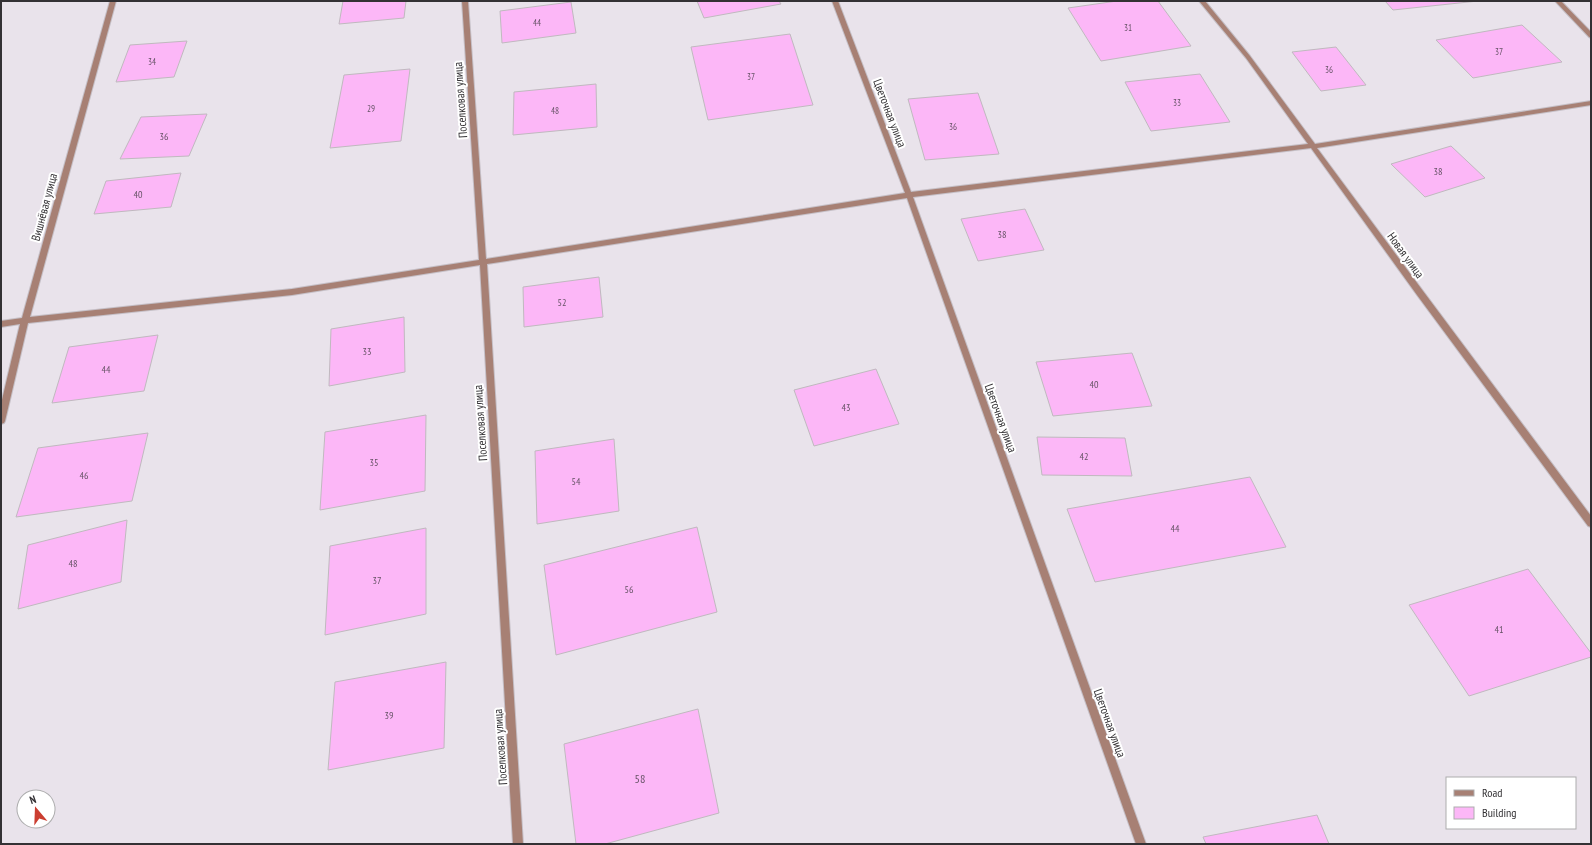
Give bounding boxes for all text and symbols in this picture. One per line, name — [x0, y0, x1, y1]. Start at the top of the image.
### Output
house number: 44 — [533, 17, 541, 28]
house number: 31 — [1124, 22, 1132, 33]
house number: 37 — [1495, 46, 1503, 57]
house number: 34 — [148, 56, 156, 67]
street label: Поселковая улица — [450, 61, 470, 139]
house number: 36 — [1325, 64, 1333, 75]
house number: 37 — [747, 71, 755, 82]
street label: Цветочная улица — [870, 77, 910, 149]
house number: 33 — [1173, 97, 1181, 108]
house number: 29 — [367, 103, 375, 114]
house number: 48 — [551, 105, 559, 116]
house number: 36 — [949, 121, 957, 132]
house number: 36 — [160, 130, 169, 143]
house number: 38 — [1434, 165, 1443, 178]
street label: Вишнёвая улица — [28, 171, 60, 243]
house number: 40 — [134, 188, 143, 201]
house number: 38 — [998, 228, 1007, 241]
street label: Новая улица — [1384, 229, 1428, 281]
house number: 52 — [558, 296, 567, 309]
house number: 33 — [363, 345, 372, 358]
house number: 44 — [102, 363, 111, 376]
house number: 40 — [1090, 378, 1099, 391]
street label: Цветочная улица — [982, 382, 1020, 454]
street label: Поселковая улица — [470, 384, 490, 462]
house number: 43 — [842, 401, 851, 414]
house number: 42 — [1080, 450, 1089, 463]
house number: 35 — [370, 456, 379, 469]
house number: 46 — [80, 469, 89, 482]
house number: 54 — [572, 475, 581, 488]
house number: 44 — [1171, 522, 1180, 535]
house number: 48 — [69, 557, 78, 570]
house number: 37 — [373, 574, 382, 587]
house number: 56 — [625, 583, 634, 596]
house number: 41 — [1495, 623, 1504, 636]
street label: Цветочная улица — [1091, 687, 1129, 759]
street label: Поселковая улица — [490, 708, 510, 786]
house number: 39 — [385, 709, 394, 722]
house number: 58 — [635, 771, 645, 786]
legend — [1446, 777, 1576, 829]
text: Road — [1482, 785, 1502, 800]
north arrow — [16, 789, 56, 829]
text: N — [28, 792, 38, 807]
text: Building — [1482, 805, 1517, 820]

